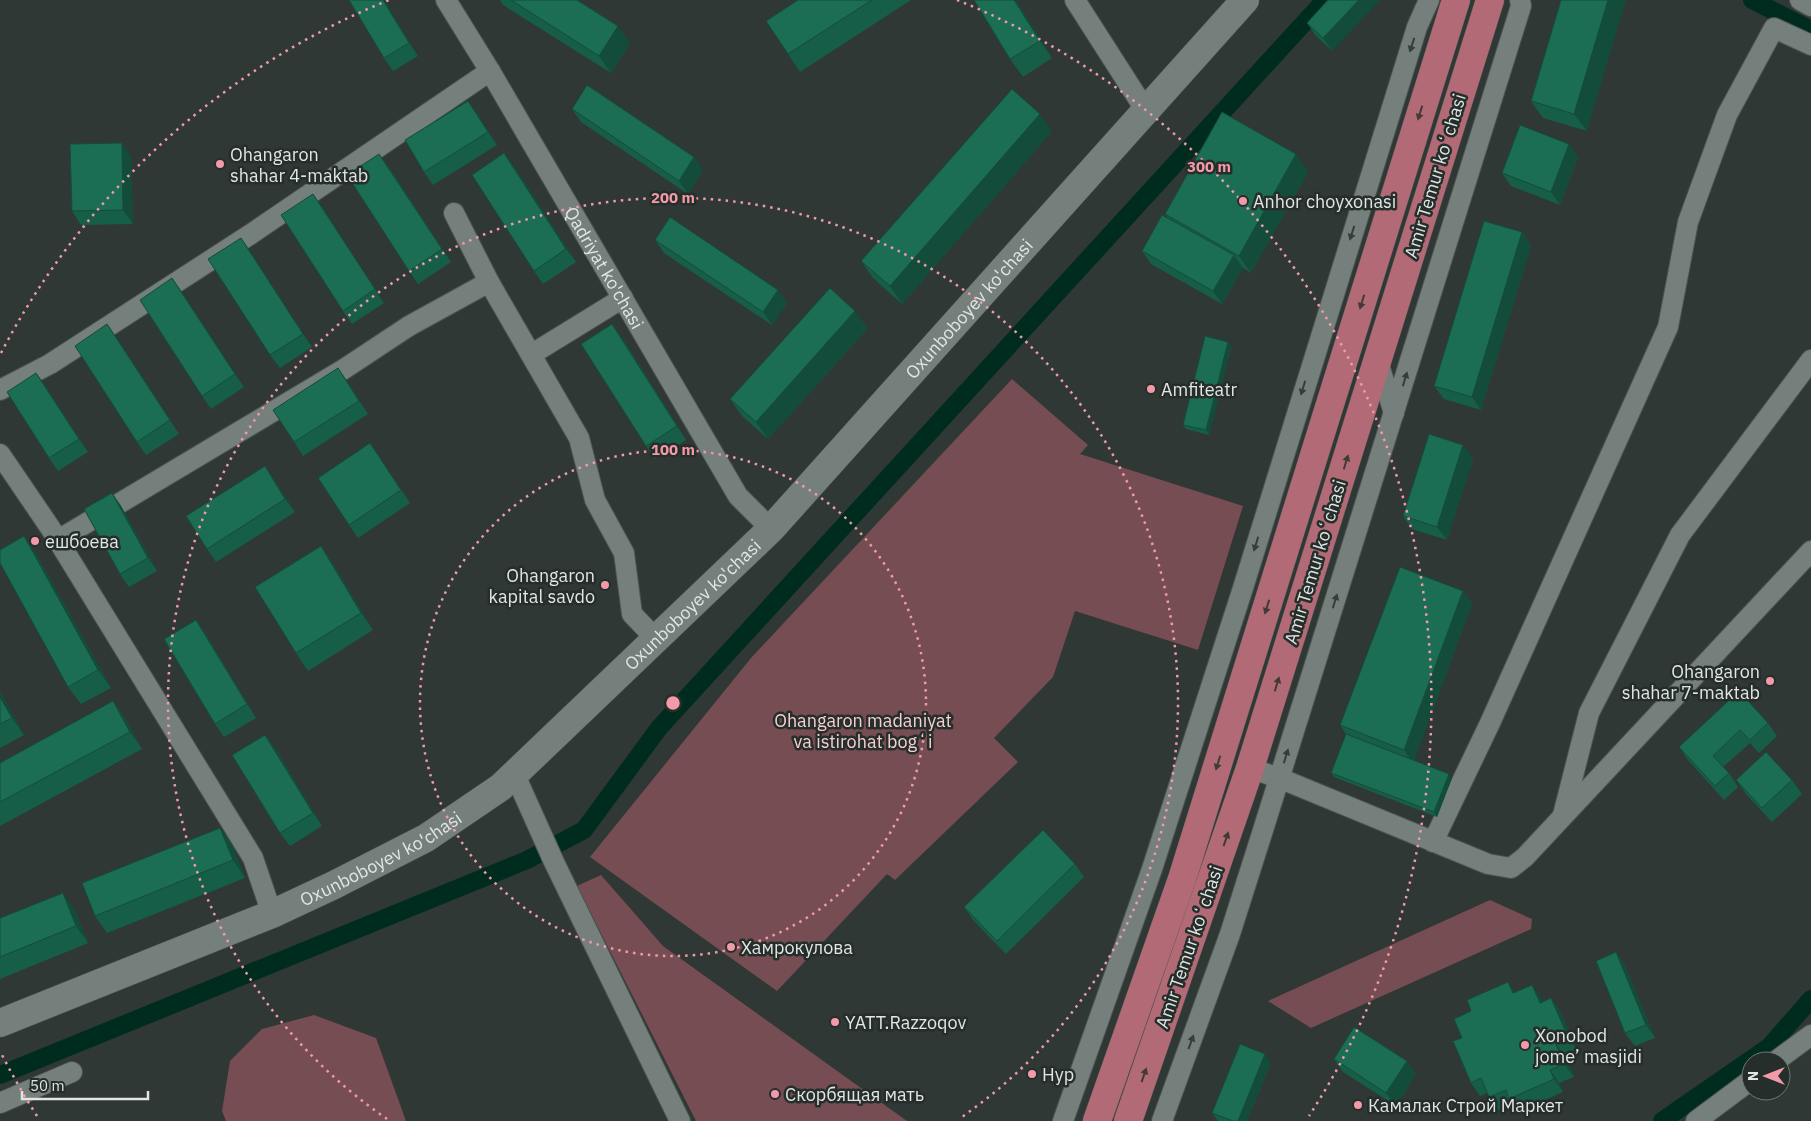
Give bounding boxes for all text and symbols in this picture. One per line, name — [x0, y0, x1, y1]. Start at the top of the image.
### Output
one-way arrow — [1407, 38, 1415, 53]
street label: Amir Temur koʻchasi — [1399, 91, 1471, 261]
one-way arrow — [1416, 106, 1424, 121]
place label: Ohangaron shahar 4-maktab — [230, 143, 368, 187]
text: 300 m — [1187, 157, 1231, 176]
marker: Ohangaron shahar 4-maktab — [214, 158, 226, 170]
text: 200 m — [651, 188, 695, 207]
place label: Anhor choyxonasi — [1253, 190, 1396, 213]
marker: Anhor choyxonasi — [1237, 195, 1249, 207]
street label: Qadriyat ko'chasi — [560, 202, 649, 333]
one-way arrow — [1348, 226, 1355, 241]
street label: Oxunboboyev ko'chasi — [900, 234, 1037, 383]
one-way arrow — [1357, 295, 1365, 310]
one-way arrow — [1401, 371, 1409, 386]
place label: Amfiteatr — [1161, 378, 1238, 401]
one-way arrow — [1299, 381, 1307, 396]
marker: Amfiteatr — [1145, 383, 1157, 395]
text: 100 m — [651, 440, 695, 459]
one-way arrow — [1343, 455, 1351, 470]
street label: Amir Temur koʻchasi — [1279, 477, 1351, 647]
place label: ешбоева — [45, 530, 119, 553]
street label: Oxunboboyev ko'chasi — [619, 534, 765, 675]
marker: ешбоева — [29, 535, 41, 547]
one-way arrow — [1251, 536, 1259, 551]
place label: Ohangaron kapital savdo — [489, 564, 595, 608]
marker: Ohangaron kapital savdo — [599, 579, 611, 591]
one-way arrow — [1332, 593, 1339, 608]
one-way arrow — [1262, 600, 1270, 615]
place label: Ohangaron shahar 7-maktab — [1622, 660, 1760, 704]
marker: Ohangaron shahar 7-maktab — [1764, 675, 1776, 687]
one-way arrow — [1273, 677, 1281, 692]
centre of rings — [664, 694, 682, 712]
park label: Ohangaron madaniyat va istirohat bogʻi — [774, 709, 952, 753]
one-way arrow — [1283, 748, 1291, 763]
one-way arrow — [1214, 755, 1222, 770]
street label: Oxunboboyev ko'chasi — [296, 806, 466, 911]
one-way arrow — [1223, 831, 1230, 846]
street label: Amir Temur koʻchasi — [1150, 863, 1228, 1031]
place label: Хамрокулова — [741, 936, 853, 959]
marker: Хамрокулова — [725, 941, 737, 953]
place label: YATT.Razzoqov — [845, 1011, 966, 1034]
marker: YATT.Razzoqov — [829, 1016, 841, 1028]
place label: Xonobod jome’ masjidi — [1535, 1024, 1642, 1068]
one-way arrow — [1188, 1035, 1195, 1050]
marker: Xonobod jome’ masjidi — [1519, 1039, 1531, 1051]
north arrow — [1741, 1051, 1791, 1101]
place label: Нур — [1042, 1063, 1074, 1086]
one-way arrow — [1141, 1067, 1149, 1082]
scale bar — [22, 1068, 149, 1100]
marker: Нур — [1026, 1068, 1038, 1080]
text: N — [1744, 1071, 1762, 1081]
text: 50 m — [30, 1076, 65, 1095]
place label: Скорбящая мать — [785, 1083, 924, 1106]
marker: Скорбящая мать — [769, 1088, 781, 1100]
place label: Камалак Строй Маркет — [1368, 1094, 1564, 1117]
marker: Камалак Строй Маркет — [1352, 1099, 1364, 1111]

